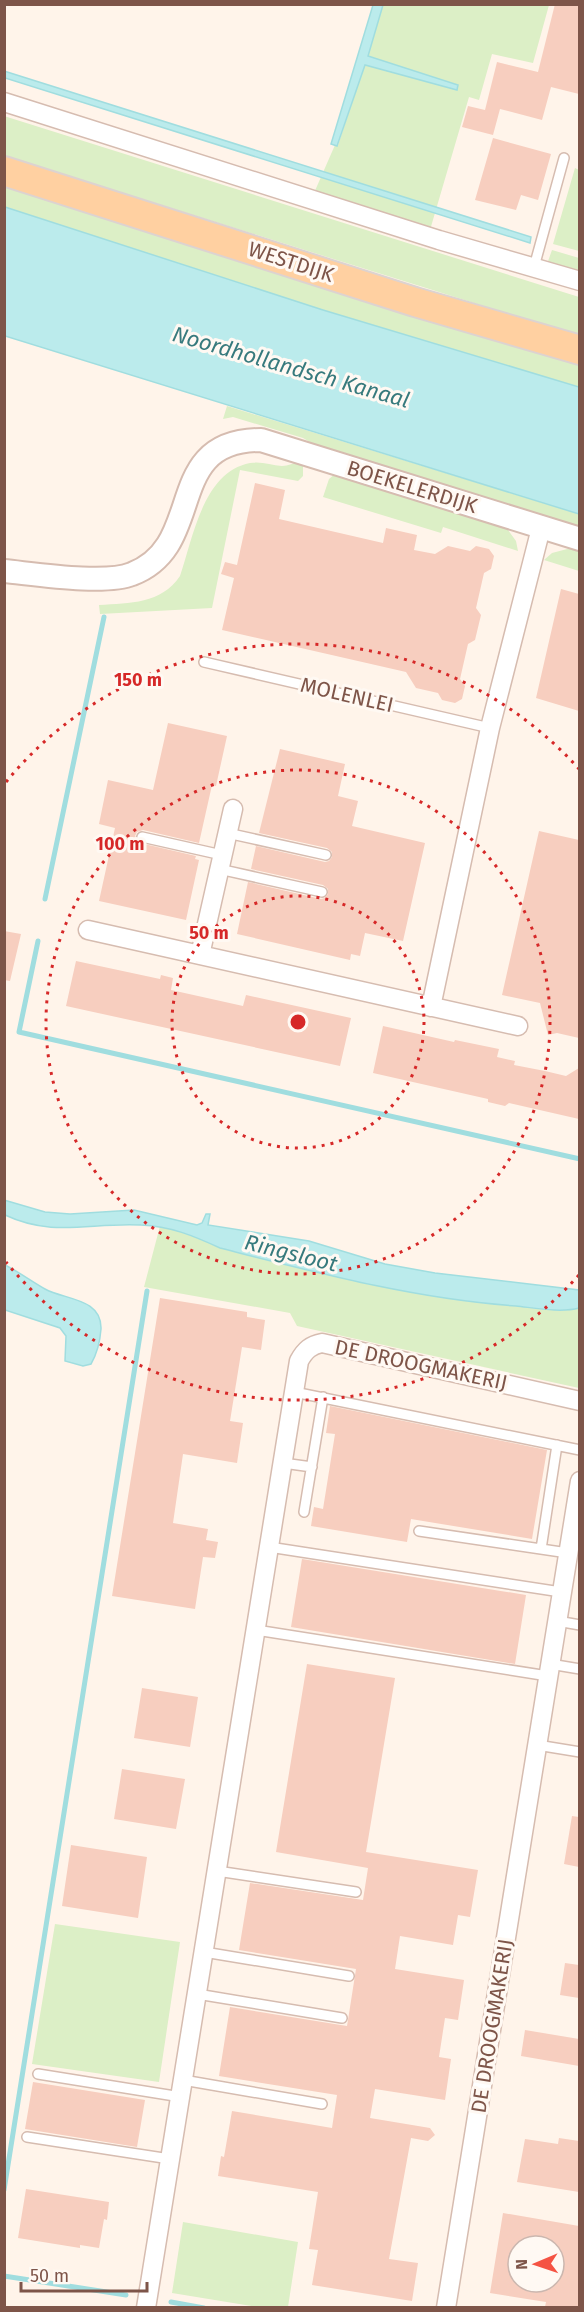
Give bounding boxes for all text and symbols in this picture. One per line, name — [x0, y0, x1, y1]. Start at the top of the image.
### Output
street label: WESTDIJK — [245, 236, 338, 288]
water label: Noordhollandsch Kanaal — [169, 320, 413, 414]
street label: BOEKELERDIJK — [344, 455, 481, 519]
text: 150 m — [114, 669, 162, 691]
street label: MOLENLEI — [298, 672, 396, 718]
text: 100 m — [96, 833, 144, 855]
text: 50 m — [189, 922, 229, 944]
centre of rings — [288, 1012, 308, 1032]
water label: Ringsloot — [242, 1228, 340, 1278]
street label: DE DROOGMAKERIJ — [332, 1334, 510, 1396]
street label: DE DROOGMAKERIJ — [465, 1937, 519, 2115]
north arrow — [506, 2234, 566, 2294]
scale bar — [21, 2255, 147, 2293]
text: N — [512, 2259, 531, 2270]
text: 50 m — [30, 2265, 69, 2287]

